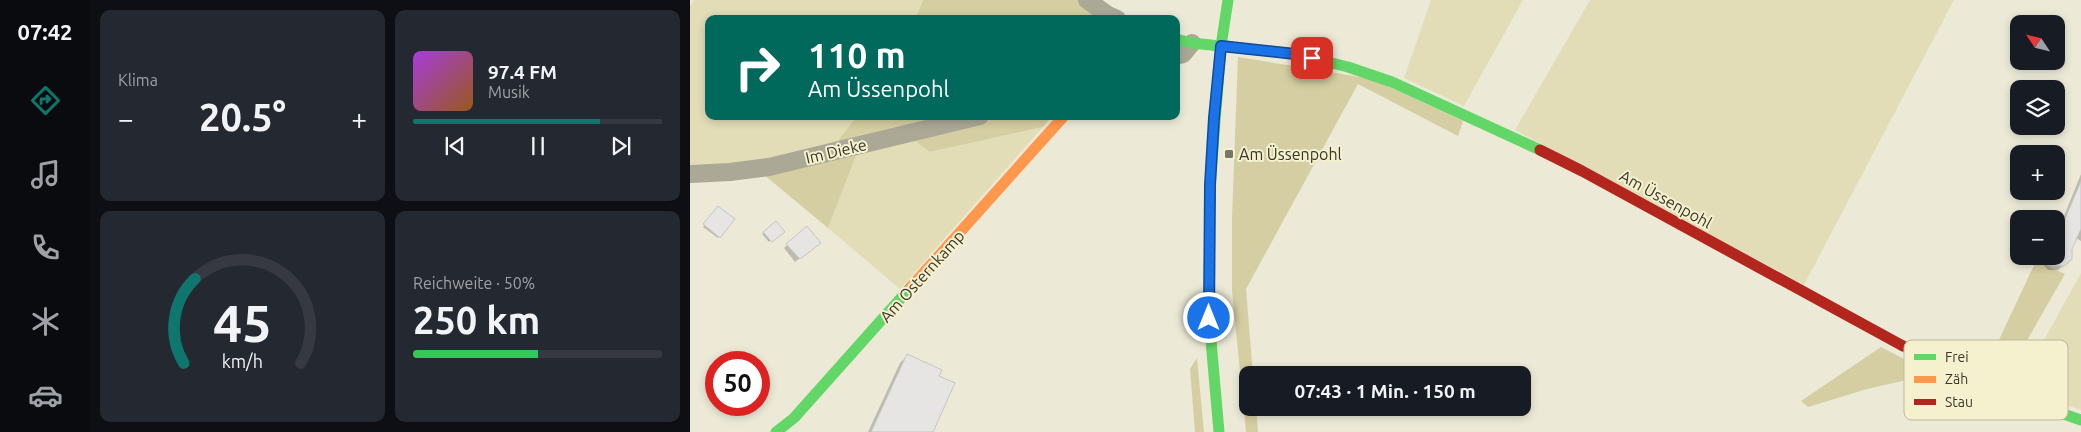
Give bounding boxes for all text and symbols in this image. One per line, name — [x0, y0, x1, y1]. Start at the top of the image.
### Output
north arrow — [2010, 15, 2065, 70]
map controls — [2010, 15, 2065, 265]
text: 07:42 — [17, 19, 73, 44]
icon: right — [725, 35, 790, 100]
text: 110 m — [808, 35, 906, 75]
pin — [1291, 37, 1333, 79]
icon: arrive — [1298, 44, 1326, 72]
text: 97.4 FM — [488, 61, 557, 83]
text: Klima — [118, 71, 158, 89]
text: Am Üssenpohl — [808, 76, 949, 101]
button: layers — [2010, 80, 2065, 135]
icon: directions — [28, 83, 63, 118]
text: Musik — [488, 83, 530, 101]
text: 20.5° — [199, 96, 286, 138]
text: − — [118, 103, 134, 134]
text: + — [351, 103, 367, 134]
icon: previous — [441, 132, 469, 160]
icon: pause — [524, 132, 552, 160]
icon: next — [607, 132, 635, 160]
street label: Im Dieke — [804, 135, 868, 167]
place label: Am Üssenpohl — [1239, 145, 1342, 163]
button: + — [2010, 145, 2065, 200]
marker: Am Üssenpohl — [1223, 148, 1235, 160]
icon: music — [28, 157, 63, 192]
street label: Am Üssenpohl — [1617, 166, 1715, 232]
button: − — [2010, 210, 2065, 265]
street label: Am Osternkamp — [876, 227, 968, 325]
icon: phone — [28, 230, 63, 265]
text: Reichweite · 50% — [413, 274, 535, 292]
position arrow — [1182, 291, 1234, 343]
text: 45 — [213, 294, 272, 352]
text: 250 km — [413, 299, 540, 341]
icon: climate — [28, 304, 63, 339]
legend — [1904, 340, 2068, 420]
text: Frei — [1945, 349, 1969, 365]
text: km/h — [222, 351, 263, 371]
speed limit sign: 50 — [705, 351, 770, 416]
text: Zäh — [1945, 371, 1968, 387]
icon: car — [28, 378, 63, 413]
text: 07:43 · 1 Min. · 150 m — [1294, 380, 1476, 402]
text: Stau — [1945, 394, 1973, 410]

